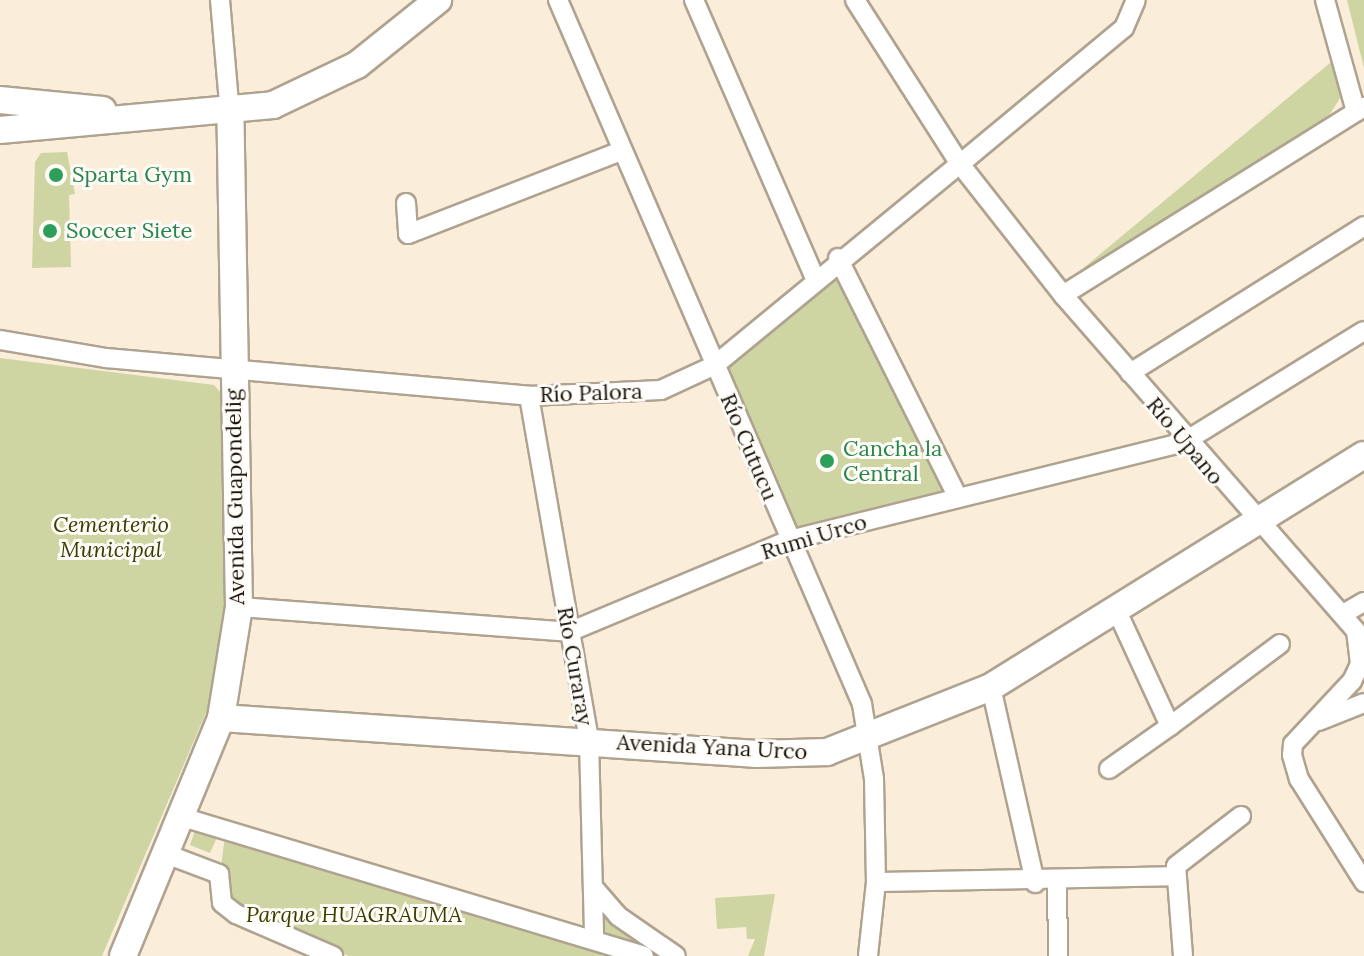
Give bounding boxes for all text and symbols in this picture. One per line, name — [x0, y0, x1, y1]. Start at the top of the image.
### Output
place label: Sparta Gym — [72, 162, 192, 188]
marker: Sparta Gym — [47, 166, 65, 184]
place label: Soccer Siete — [66, 218, 192, 244]
marker: Soccer Siete — [41, 222, 59, 240]
street label: Río Palora — [539, 378, 643, 408]
street label: Avenida Guapondelig — [220, 389, 250, 605]
street label: Río Cutucu — [715, 390, 783, 504]
street label: Río Upano — [1141, 392, 1229, 490]
place label: Cancha la Central — [843, 435, 942, 486]
marker: Cancha la Central — [818, 452, 836, 470]
street label: Rumi Urco — [758, 508, 870, 566]
park label: Cementerio Municipal — [53, 511, 169, 562]
street label: Río Curaray — [552, 605, 598, 727]
street label: Avenida Yana Urco — [616, 729, 808, 765]
park label: Parque HUAGRAUMA — [246, 902, 462, 928]

